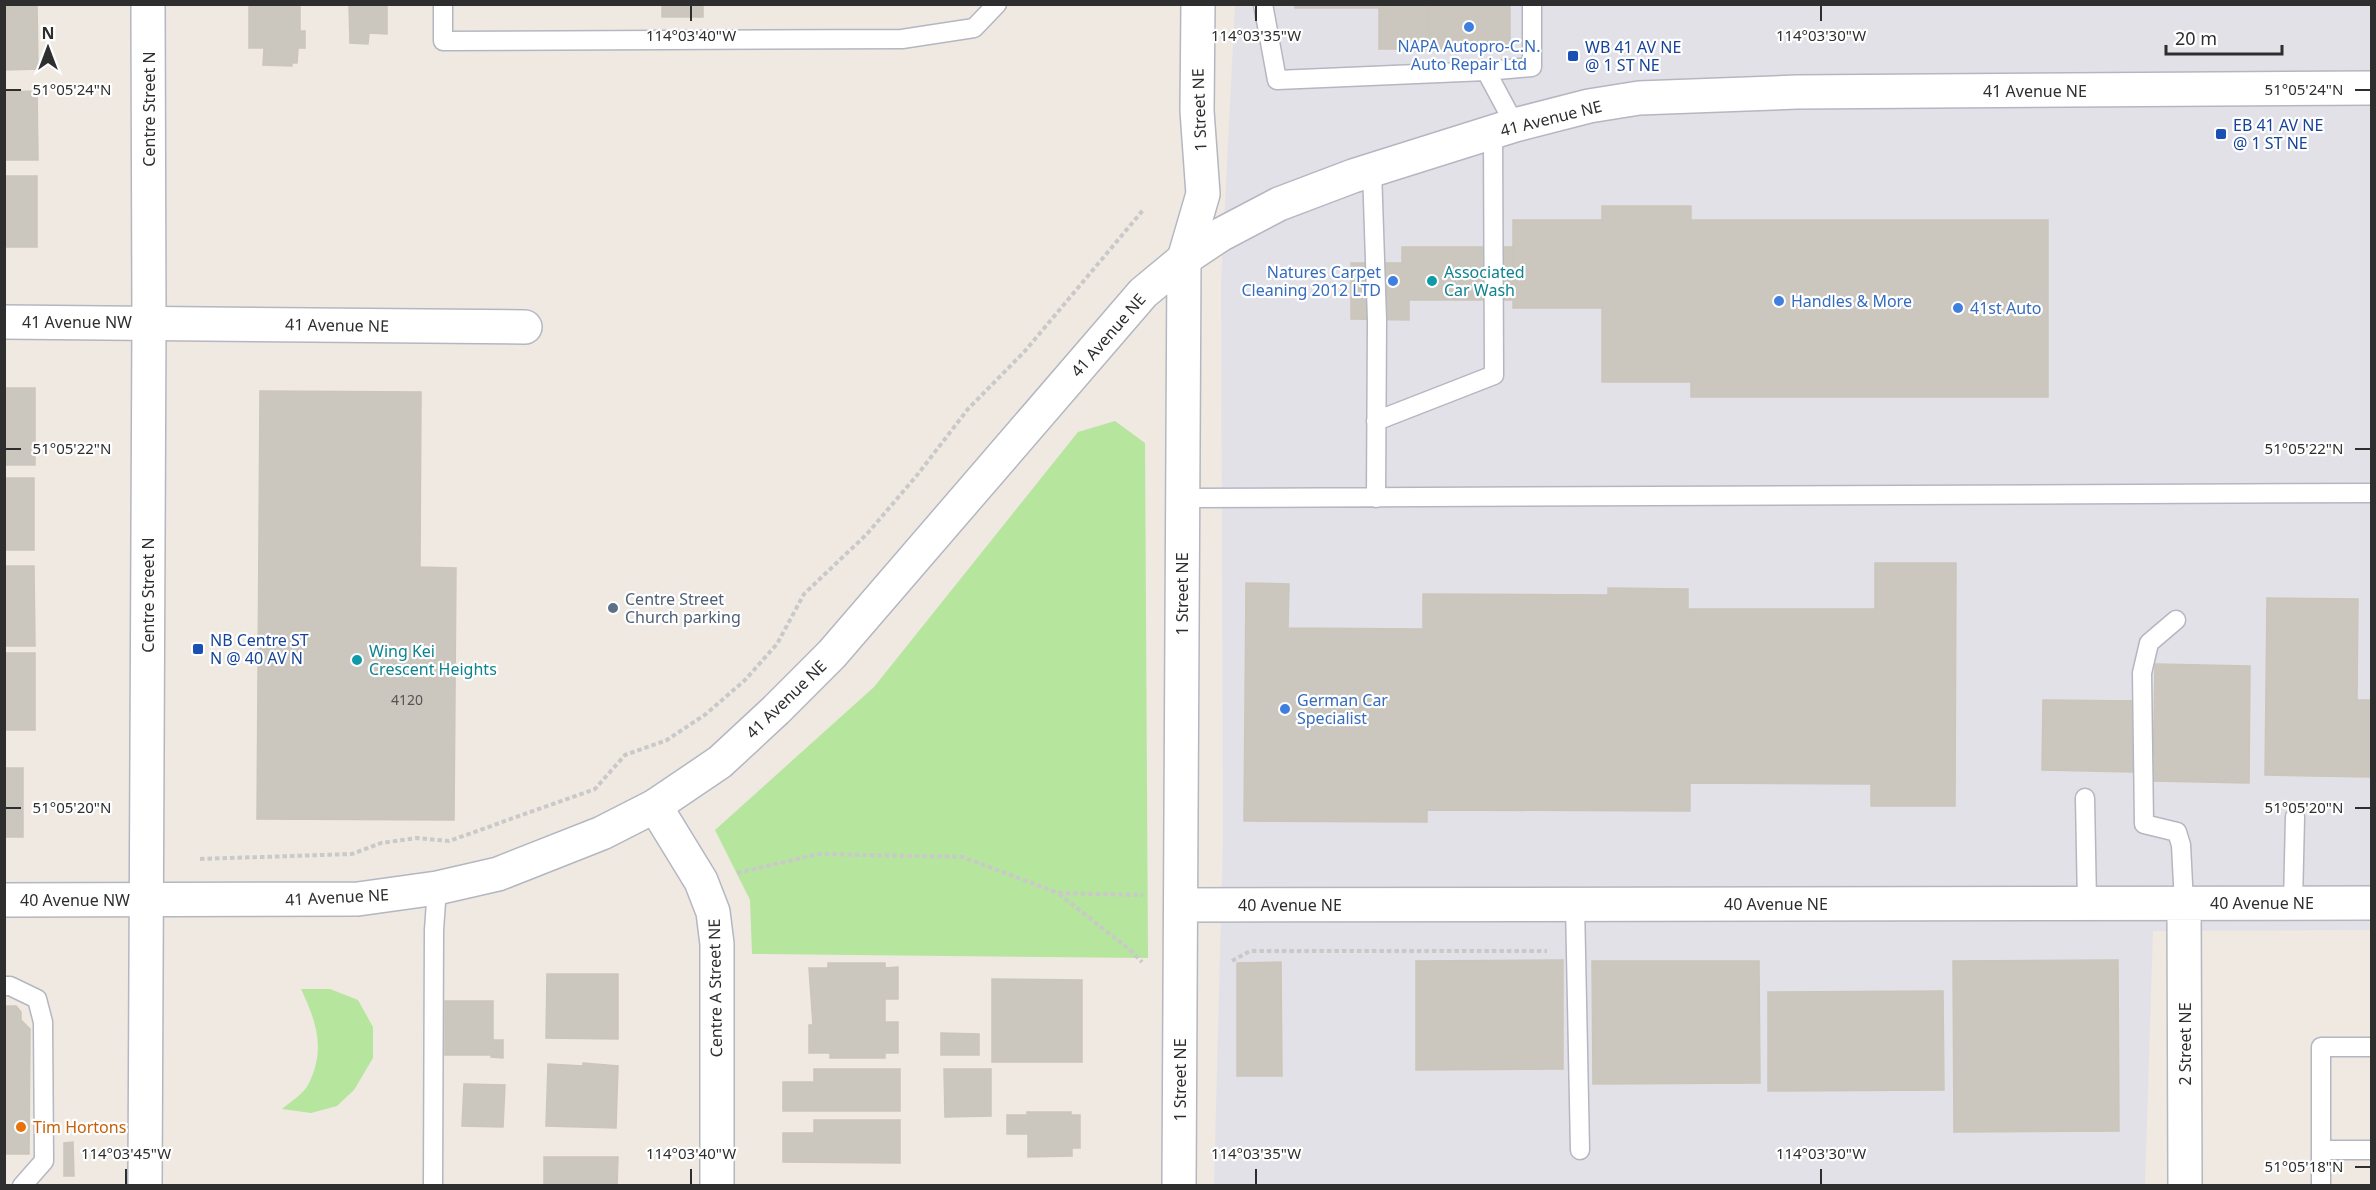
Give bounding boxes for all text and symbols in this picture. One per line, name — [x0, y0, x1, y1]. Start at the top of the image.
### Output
north arrow — [18, 18, 78, 78]
scale bar — [2166, 18, 2282, 56]
marker: NAPA Autopro-C.N. Auto Repair Ltd — [1462, 20, 1476, 34]
text: N — [41, 22, 55, 44]
text: 114°03'40"W — [646, 25, 736, 45]
text: 114°03'35"W — [1211, 25, 1301, 45]
text: 114°03'30"W — [1776, 25, 1866, 45]
text: 20 m — [2175, 26, 2217, 50]
place label: NAPA Autopro-C.N. Auto Repair Ltd — [1397, 35, 1541, 75]
place label: WB 41 AV NE @ 1 ST NE — [1585, 36, 1681, 76]
marker: WB 41 AV NE @ 1 ST NE — [1566, 49, 1580, 63]
street label: Centre Street N — [138, 51, 160, 167]
street label: 1 Street NE — [1187, 68, 1211, 152]
text: 51°05'24"N — [33, 79, 111, 99]
text: 51°05'24"N — [2265, 79, 2343, 99]
street label: 41 Avenue NE — [1983, 80, 2087, 102]
street label: 41 Avenue NE — [1498, 95, 1604, 141]
place label: EB 41 AV NE @ 1 ST NE — [2233, 114, 2323, 154]
marker: EB 41 AV NE @ 1 ST NE — [2214, 127, 2228, 141]
place label: Natures Carpet Cleaning 2012 LTD — [1241, 261, 1381, 301]
place label: Associated Car Wash — [1444, 261, 1525, 301]
marker: Natures Carpet Cleaning 2012 LTD — [1386, 274, 1400, 288]
marker: Associated Car Wash — [1425, 274, 1439, 288]
street label: 41 Avenue NE — [1066, 289, 1150, 381]
place label: Handles & More — [1791, 290, 1912, 312]
marker: Handles & More — [1772, 294, 1786, 308]
place label: 41st Auto — [1970, 297, 2041, 319]
marker: 41st Auto — [1951, 301, 1965, 315]
street label: 41 Avenue NW — [22, 311, 132, 333]
street label: 41 Avenue NE — [285, 313, 389, 337]
text: 51°05'22"N — [33, 438, 111, 458]
text: 51°05'22"N — [2265, 438, 2343, 458]
street label: Centre Street N — [137, 537, 159, 653]
street label: 1 Street NE — [1171, 552, 1193, 636]
place label: Centre Street Church parking — [625, 588, 741, 628]
marker: Centre Street Church parking — [606, 601, 620, 615]
place label: NB Centre ST N @ 40 AV N — [210, 629, 309, 669]
place label: Wing Kei Crescent Heights — [369, 640, 497, 680]
marker: NB Centre ST N @ 40 AV N — [191, 642, 205, 656]
marker: Wing Kei Crescent Heights — [350, 653, 364, 667]
street label: 41 Avenue NE — [741, 655, 831, 743]
place label: German Car Specialist — [1297, 689, 1388, 729]
house number: 4120 — [391, 690, 423, 709]
marker: German Car Specialist — [1278, 702, 1292, 716]
text: 51°05'20"N — [33, 797, 111, 817]
text: 51°05'20"N — [2265, 797, 2343, 817]
street label: 41 Avenue NE — [285, 883, 389, 911]
street label: 40 Avenue NW — [20, 889, 130, 911]
street label: 40 Avenue NE — [2210, 892, 2314, 914]
street label: 40 Avenue NE — [1724, 893, 1828, 915]
street label: 40 Avenue NE — [1238, 894, 1342, 916]
street label: Centre A Street NE — [703, 919, 727, 1057]
street label: 2 Street NE — [2174, 1002, 2196, 1086]
street label: 1 Street NE — [1169, 1038, 1191, 1122]
place label: Tim Hortons — [33, 1116, 126, 1138]
marker: Tim Hortons — [14, 1120, 28, 1134]
text: 114°03'45"W — [81, 1143, 171, 1163]
text: 114°03'40"W — [646, 1143, 736, 1163]
text: 114°03'35"W — [1211, 1143, 1301, 1163]
text: 114°03'30"W — [1776, 1143, 1866, 1163]
text: 51°05'18"N — [2265, 1156, 2343, 1176]

